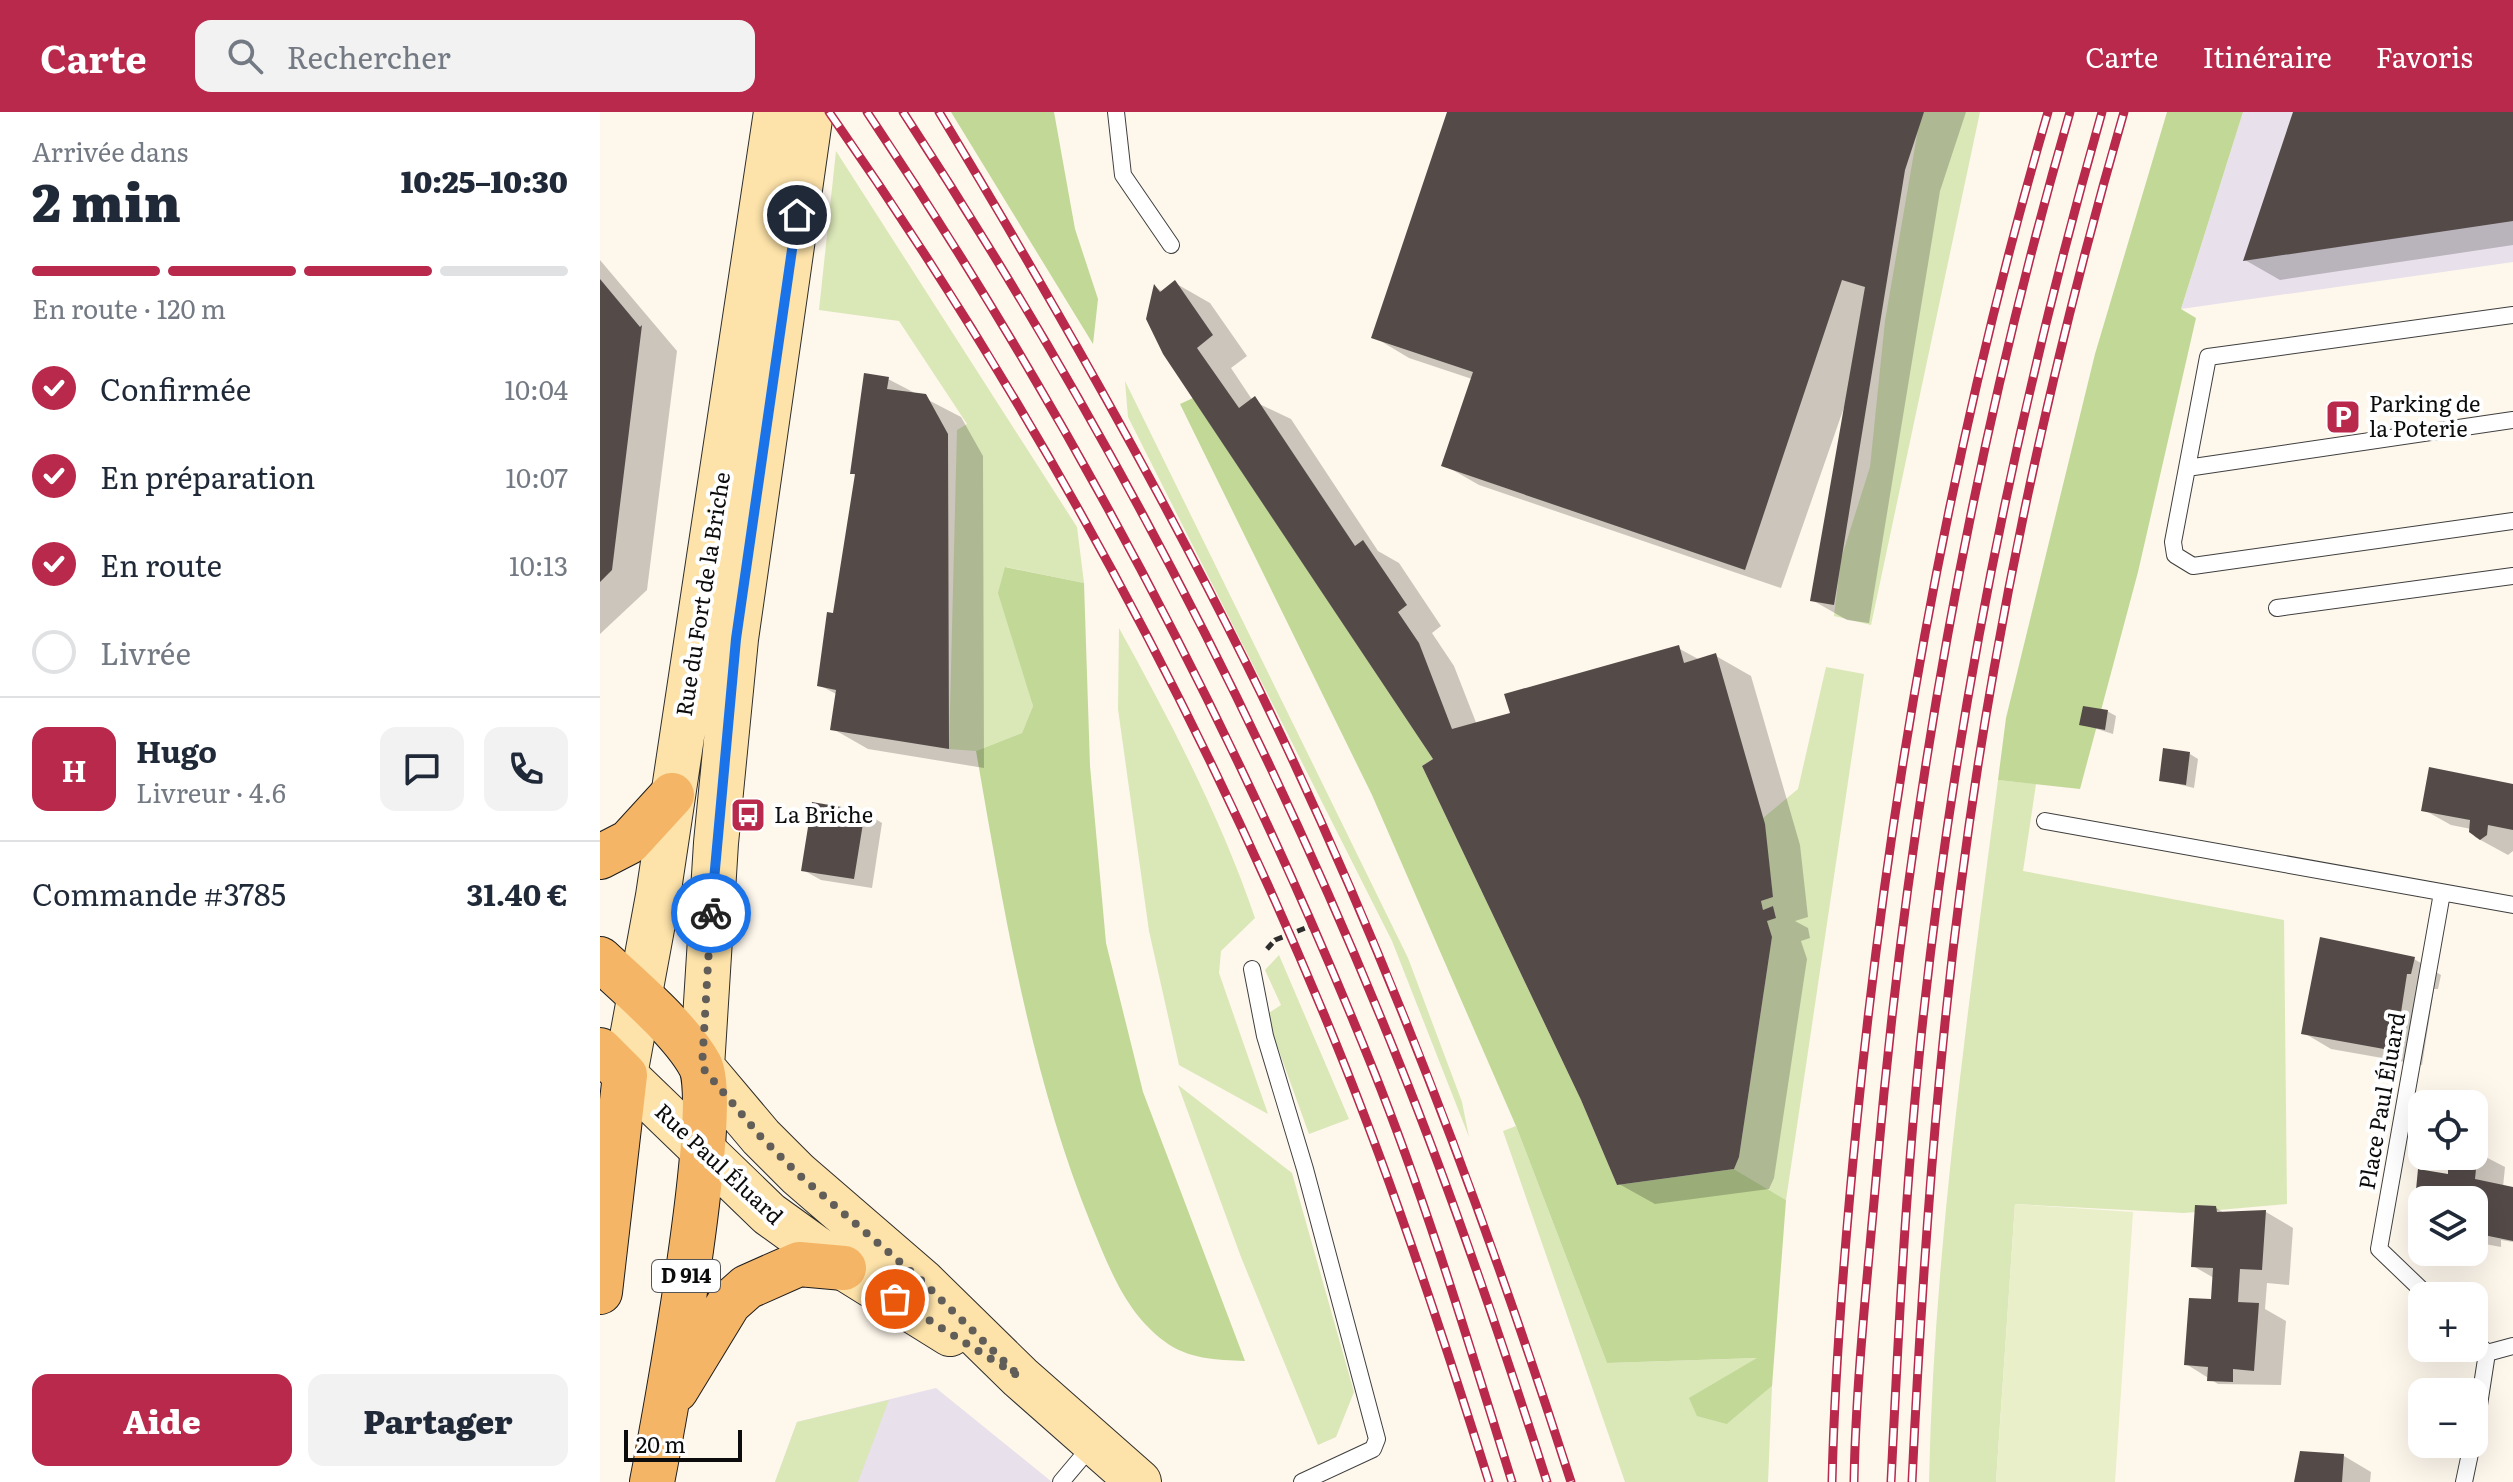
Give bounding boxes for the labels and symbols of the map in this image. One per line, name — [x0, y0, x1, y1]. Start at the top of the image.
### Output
pin — [763, 181, 831, 249]
place label: Parking de la Poterie — [2369, 386, 2480, 444]
parking icon: Parking de la Poterie — [2324, 398, 2362, 436]
street label: Rue du Fort de la Briche — [666, 469, 737, 718]
bus stop icon: La Briche — [729, 796, 767, 834]
place label: La Briche — [774, 797, 873, 830]
courier — [671, 873, 751, 953]
street label: Place Paul Éluard — [2349, 1009, 2412, 1192]
street label: Rue Paul Éluard — [648, 1095, 792, 1231]
road number: D 914 — [652, 1260, 720, 1292]
pin — [861, 1265, 929, 1333]
scale bar — [624, 1426, 742, 1462]

